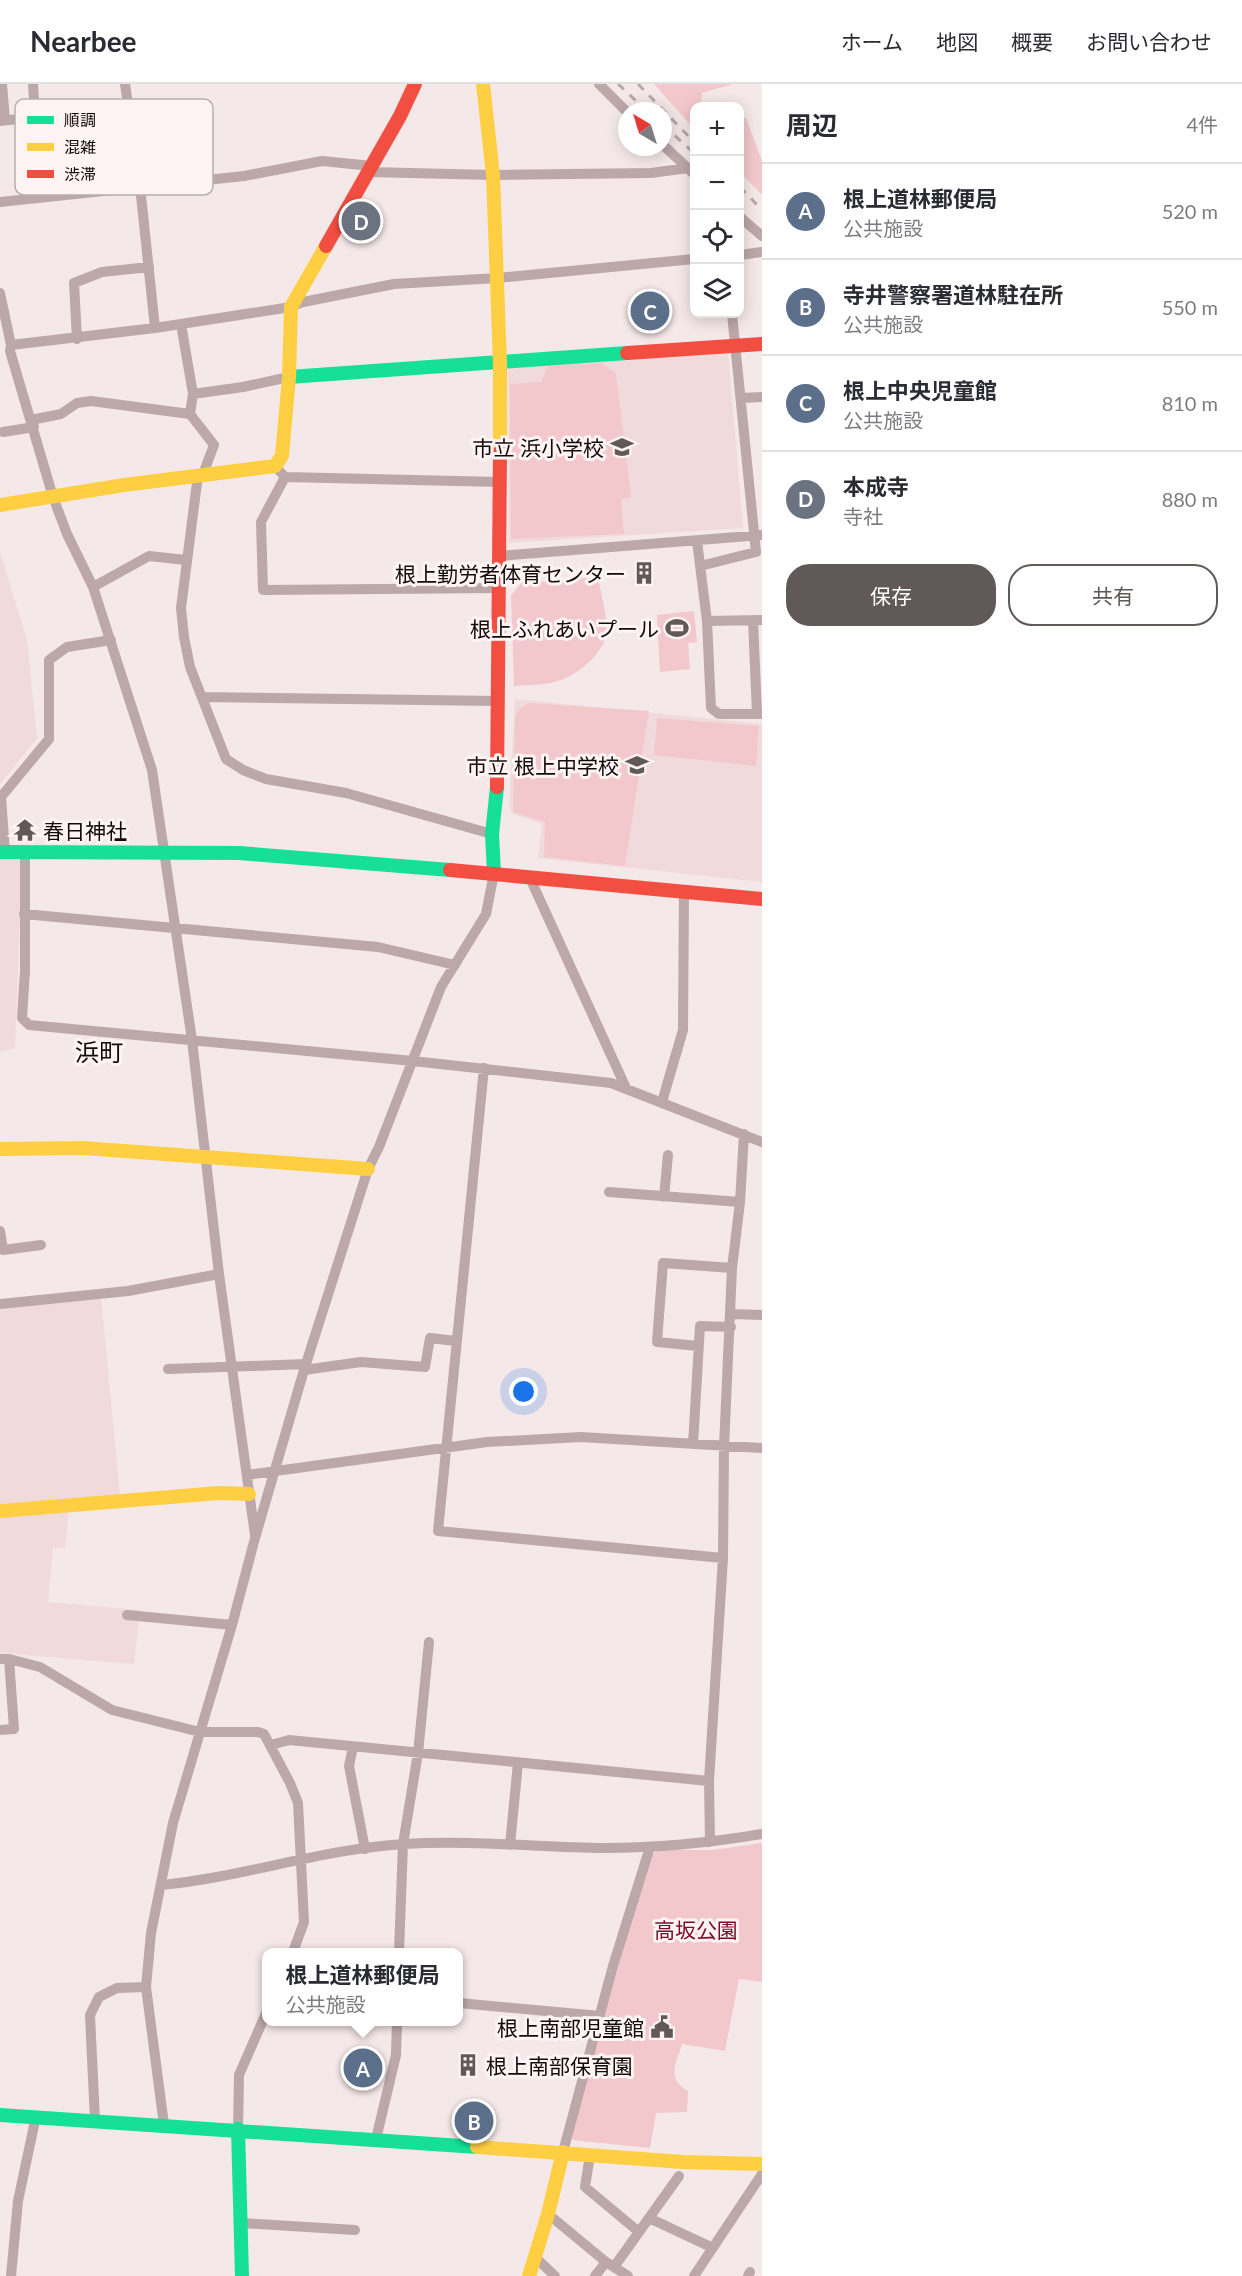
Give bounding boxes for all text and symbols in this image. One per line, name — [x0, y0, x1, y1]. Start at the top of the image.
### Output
text: Nearbee — [30, 24, 137, 58]
text: ホーム — [841, 29, 903, 54]
text: 地図 — [936, 29, 978, 54]
text: 概要 — [1011, 29, 1053, 54]
text: お問い合わせ — [1086, 29, 1212, 54]
legend — [15, 99, 213, 195]
north arrow — [618, 102, 672, 156]
map controls — [690, 102, 744, 318]
button: + — [690, 102, 744, 156]
text: 周辺 — [786, 109, 838, 141]
text: 順調 — [64, 110, 96, 129]
text: 4件 — [1186, 112, 1218, 136]
text: 混雑 — [64, 137, 96, 156]
button: − — [690, 156, 744, 210]
text: 渋滞 — [64, 164, 96, 183]
text: 根上道林郵便局 — [843, 185, 997, 212]
pin: D — [342, 198, 380, 244]
text: A — [799, 199, 812, 223]
text: 520 m — [1162, 199, 1218, 223]
button: locate — [690, 210, 744, 264]
text: 公共施設 — [843, 216, 923, 240]
button: layers — [690, 264, 744, 318]
text: 寺井警察署道林駐在所 — [843, 281, 1063, 308]
pin: C — [630, 288, 670, 334]
text: B — [799, 295, 812, 319]
text: 550 m — [1162, 295, 1218, 319]
text: 公共施設 — [843, 312, 923, 336]
text: 根上中央児童館 — [843, 377, 997, 404]
text: C — [799, 391, 812, 415]
text: 810 m — [1162, 391, 1218, 415]
text: 公共施設 — [843, 408, 923, 432]
school or university icon: 市立 浜小学校 — [609, 434, 635, 460]
place label: 市立 浜小学校 — [473, 435, 604, 460]
text: 本成寺 — [843, 473, 909, 500]
text: D — [798, 487, 813, 511]
text: 880 m — [1162, 487, 1218, 511]
text: 寺社 — [843, 504, 883, 528]
building icon: 根上勤労者体育センター — [631, 560, 657, 586]
place label: 根上勤労者体育センター — [395, 561, 626, 586]
button: 保存 — [786, 564, 996, 626]
button: 共有 — [1008, 564, 1218, 626]
sports icon: 根上ふれあいプール — [664, 615, 690, 641]
place label: 根上ふれあいプール — [470, 616, 659, 641]
school or university icon: 市立 根上中学校 — [624, 752, 650, 778]
place label: 市立 根上中学校 — [467, 753, 619, 778]
temple icon: 春日神社 — [12, 817, 38, 843]
place label: 春日神社 — [43, 818, 127, 843]
district label: 浜町 — [75, 1037, 123, 1066]
your location — [509, 1377, 538, 1406]
park label: 高坂公園 — [654, 1917, 738, 1942]
popup — [262, 1948, 463, 2026]
text: 根上道林郵便局 — [285, 1961, 440, 1988]
text: 公共施設 — [285, 1992, 365, 2016]
public building icon: 根上南部児童館 — [649, 2014, 675, 2040]
place label: 根上南部児童館 — [497, 2015, 644, 2040]
pin: A — [344, 2046, 382, 2090]
building icon: 根上南部保育園 — [455, 2052, 481, 2078]
place label: 根上南部保育園 — [486, 2053, 633, 2078]
pin: B — [454, 2098, 494, 2144]

